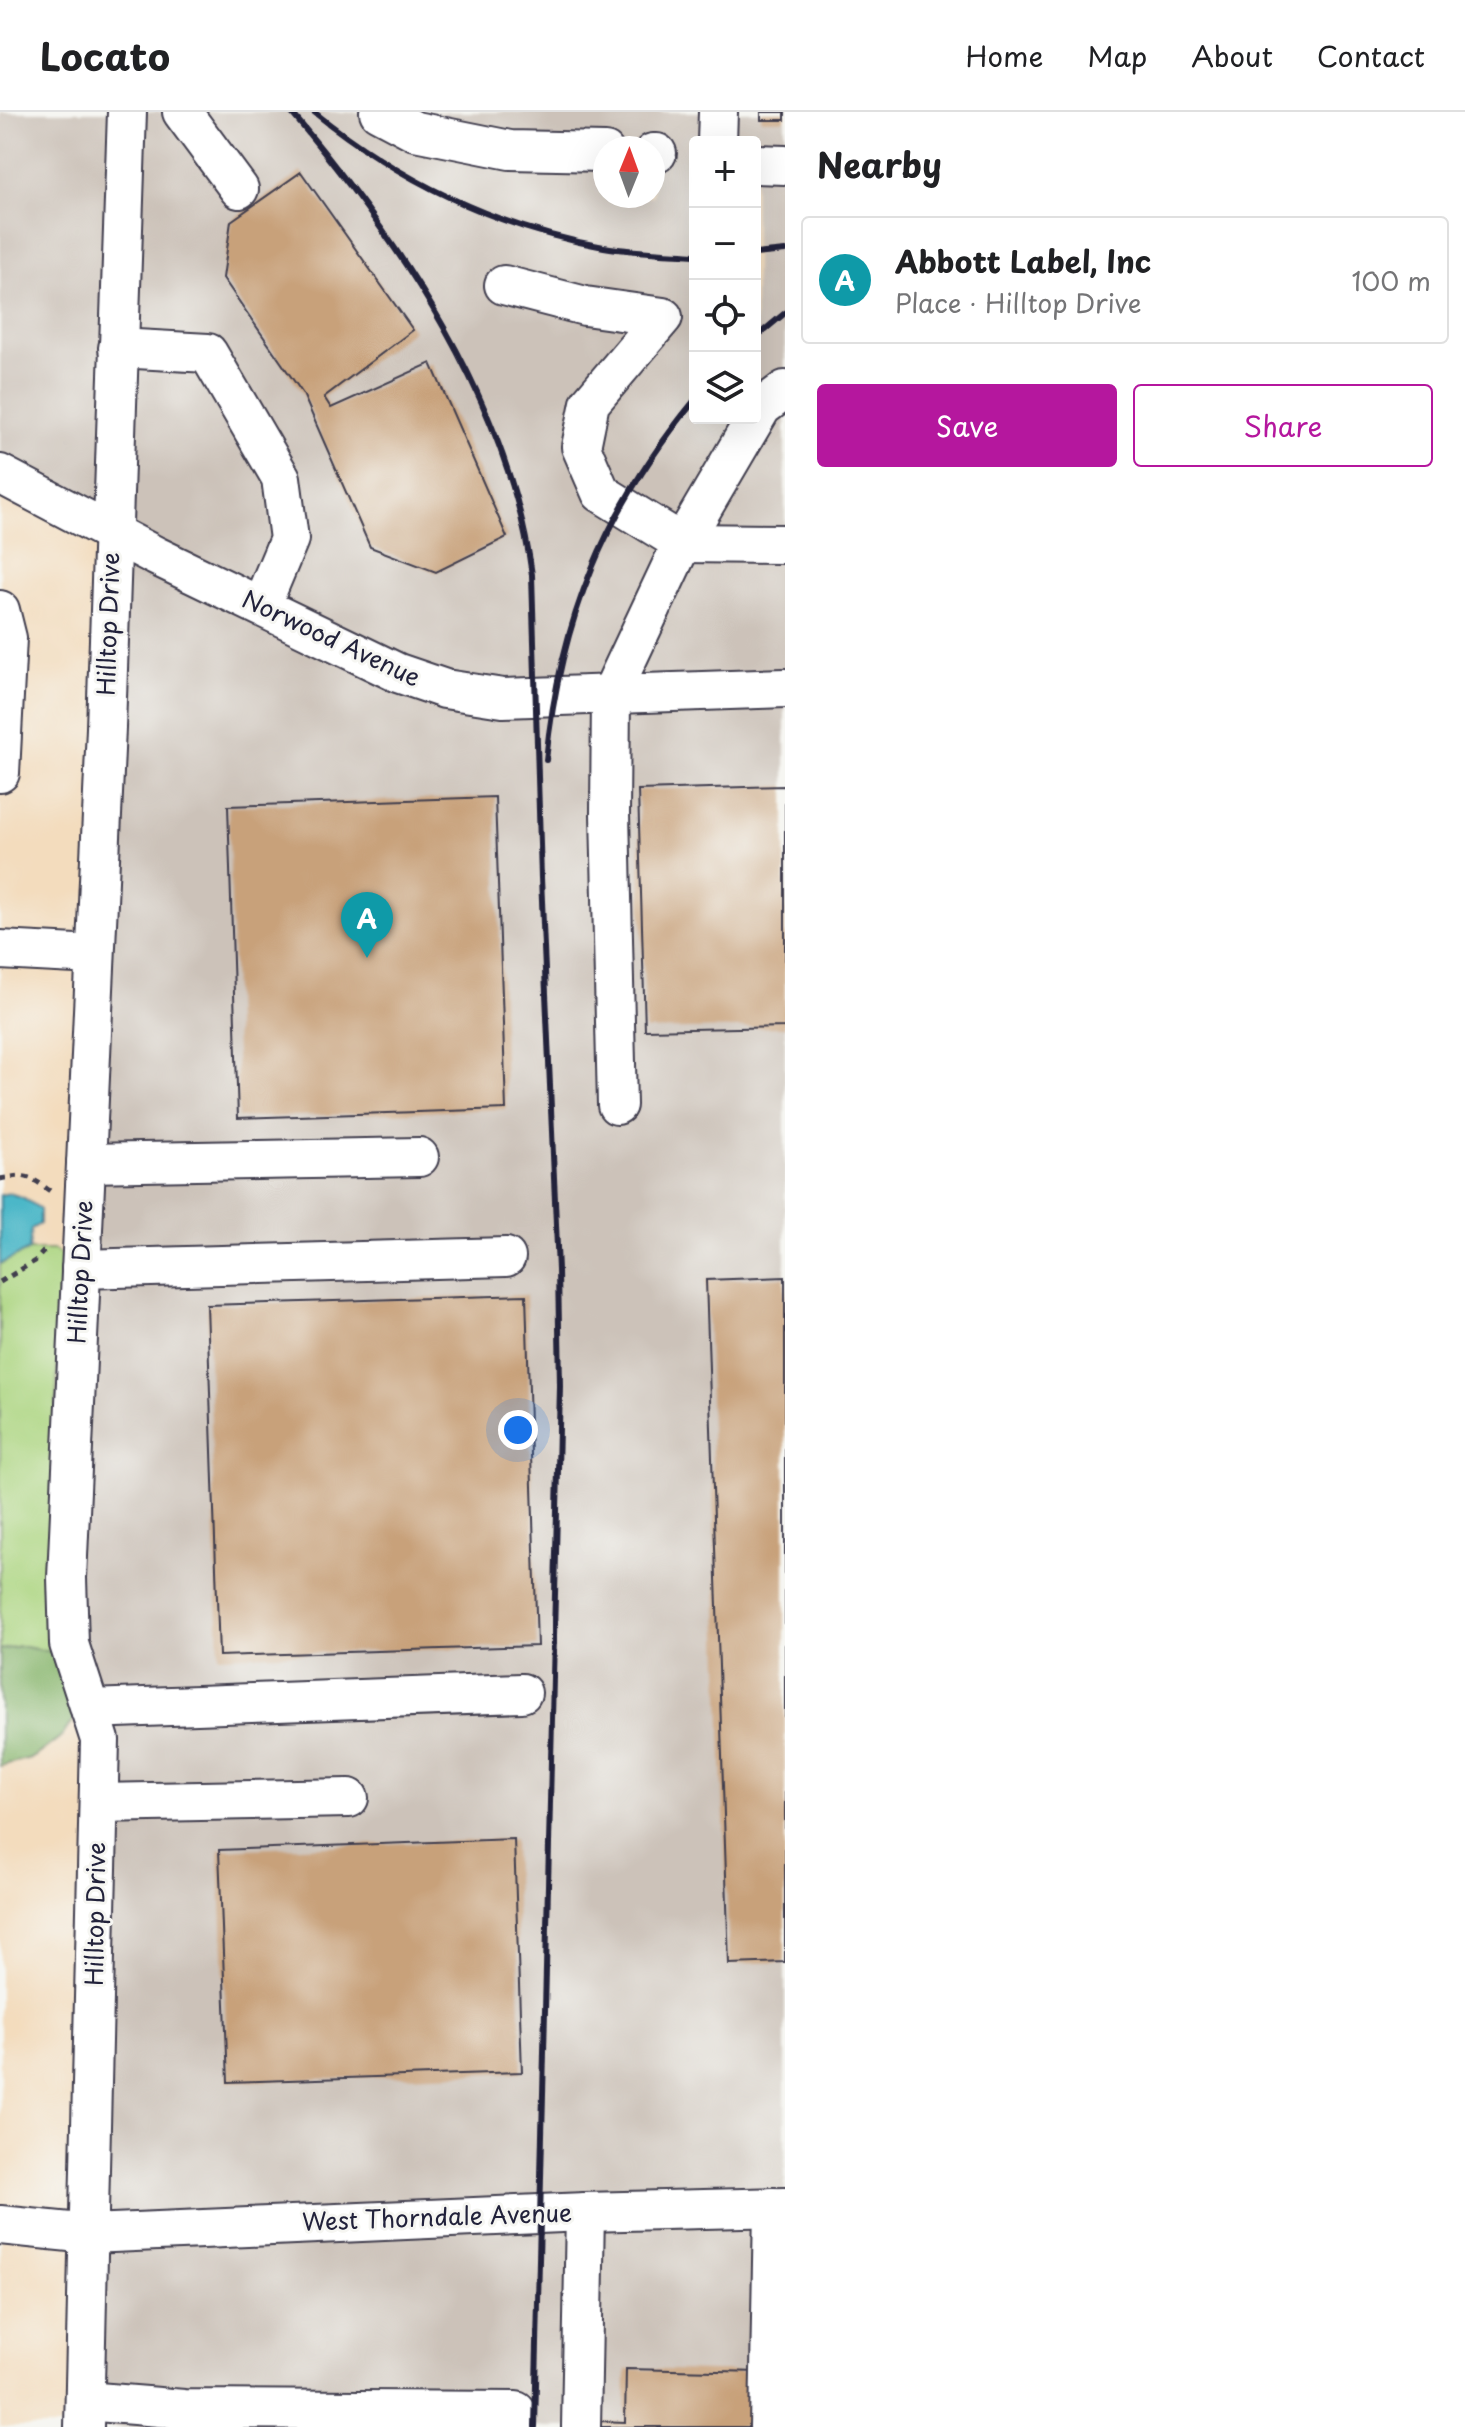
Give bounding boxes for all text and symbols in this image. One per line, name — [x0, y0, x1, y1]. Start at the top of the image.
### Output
text: Locato — [40, 27, 170, 84]
text: Home — [965, 34, 1043, 77]
text: Map — [1087, 34, 1147, 77]
text: About — [1191, 34, 1273, 77]
text: Contact — [1317, 34, 1425, 77]
north arrow — [593, 136, 665, 208]
map controls — [689, 136, 761, 424]
button: + — [689, 136, 761, 208]
text: Nearby — [817, 138, 942, 190]
button: − — [689, 208, 761, 280]
text: Abbott Label, Inc — [895, 238, 1151, 283]
text: A — [835, 261, 855, 300]
text: 100 m — [1351, 261, 1431, 300]
button: locate — [689, 280, 761, 352]
text: Place · Hilltop Drive — [895, 283, 1142, 322]
button: layers — [689, 352, 761, 424]
button: Save — [817, 384, 1117, 467]
button: Share — [1133, 384, 1433, 467]
street label: Hilltop Drive — [87, 551, 127, 696]
street label: Norwood Avenue — [237, 580, 427, 694]
pin: A — [341, 892, 393, 958]
street label: Hilltop Drive — [57, 1199, 101, 1345]
your location — [498, 1410, 538, 1450]
street label: Hilltop Drive — [75, 1842, 113, 1986]
street label: West Thorndale Avenue — [301, 2193, 573, 2239]

